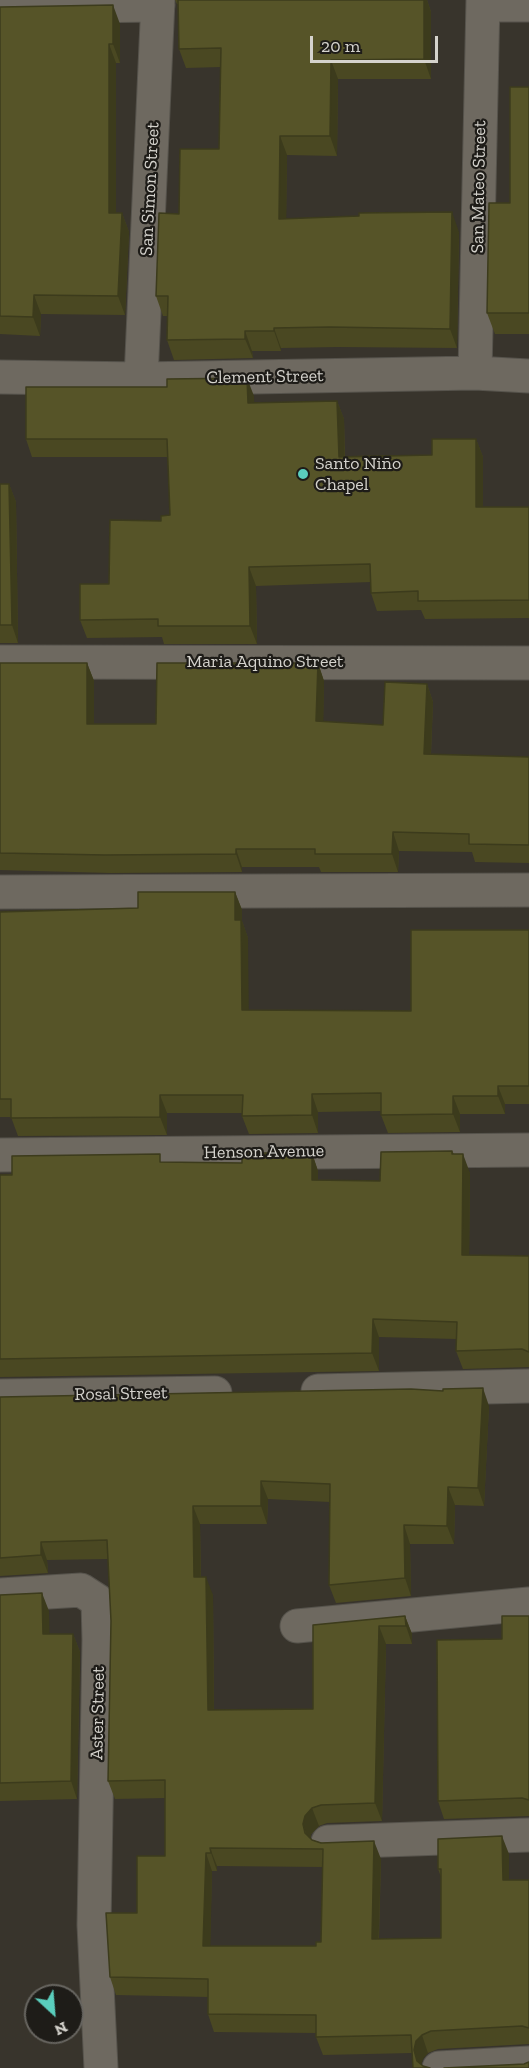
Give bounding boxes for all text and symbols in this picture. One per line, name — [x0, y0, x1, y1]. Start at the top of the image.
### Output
scale bar — [313, 24, 440, 62]
text: 20 m — [321, 35, 360, 57]
street label: San Mateo Street — [467, 120, 491, 254]
street label: San Simon Street — [136, 122, 164, 256]
street label: Clement Street — [206, 365, 324, 389]
place label: Santo Niño Chapel — [315, 453, 401, 496]
marker: Santo Niño Chapel — [296, 467, 310, 481]
street label: Maria Aquino Street — [186, 651, 344, 673]
street label: Henson Avenue — [204, 1140, 324, 1164]
street label: Rosal Street — [74, 1382, 168, 1406]
street label: Aster Street — [86, 1666, 110, 1760]
north arrow — [24, 1984, 84, 2044]
text: N — [52, 2018, 71, 2040]

